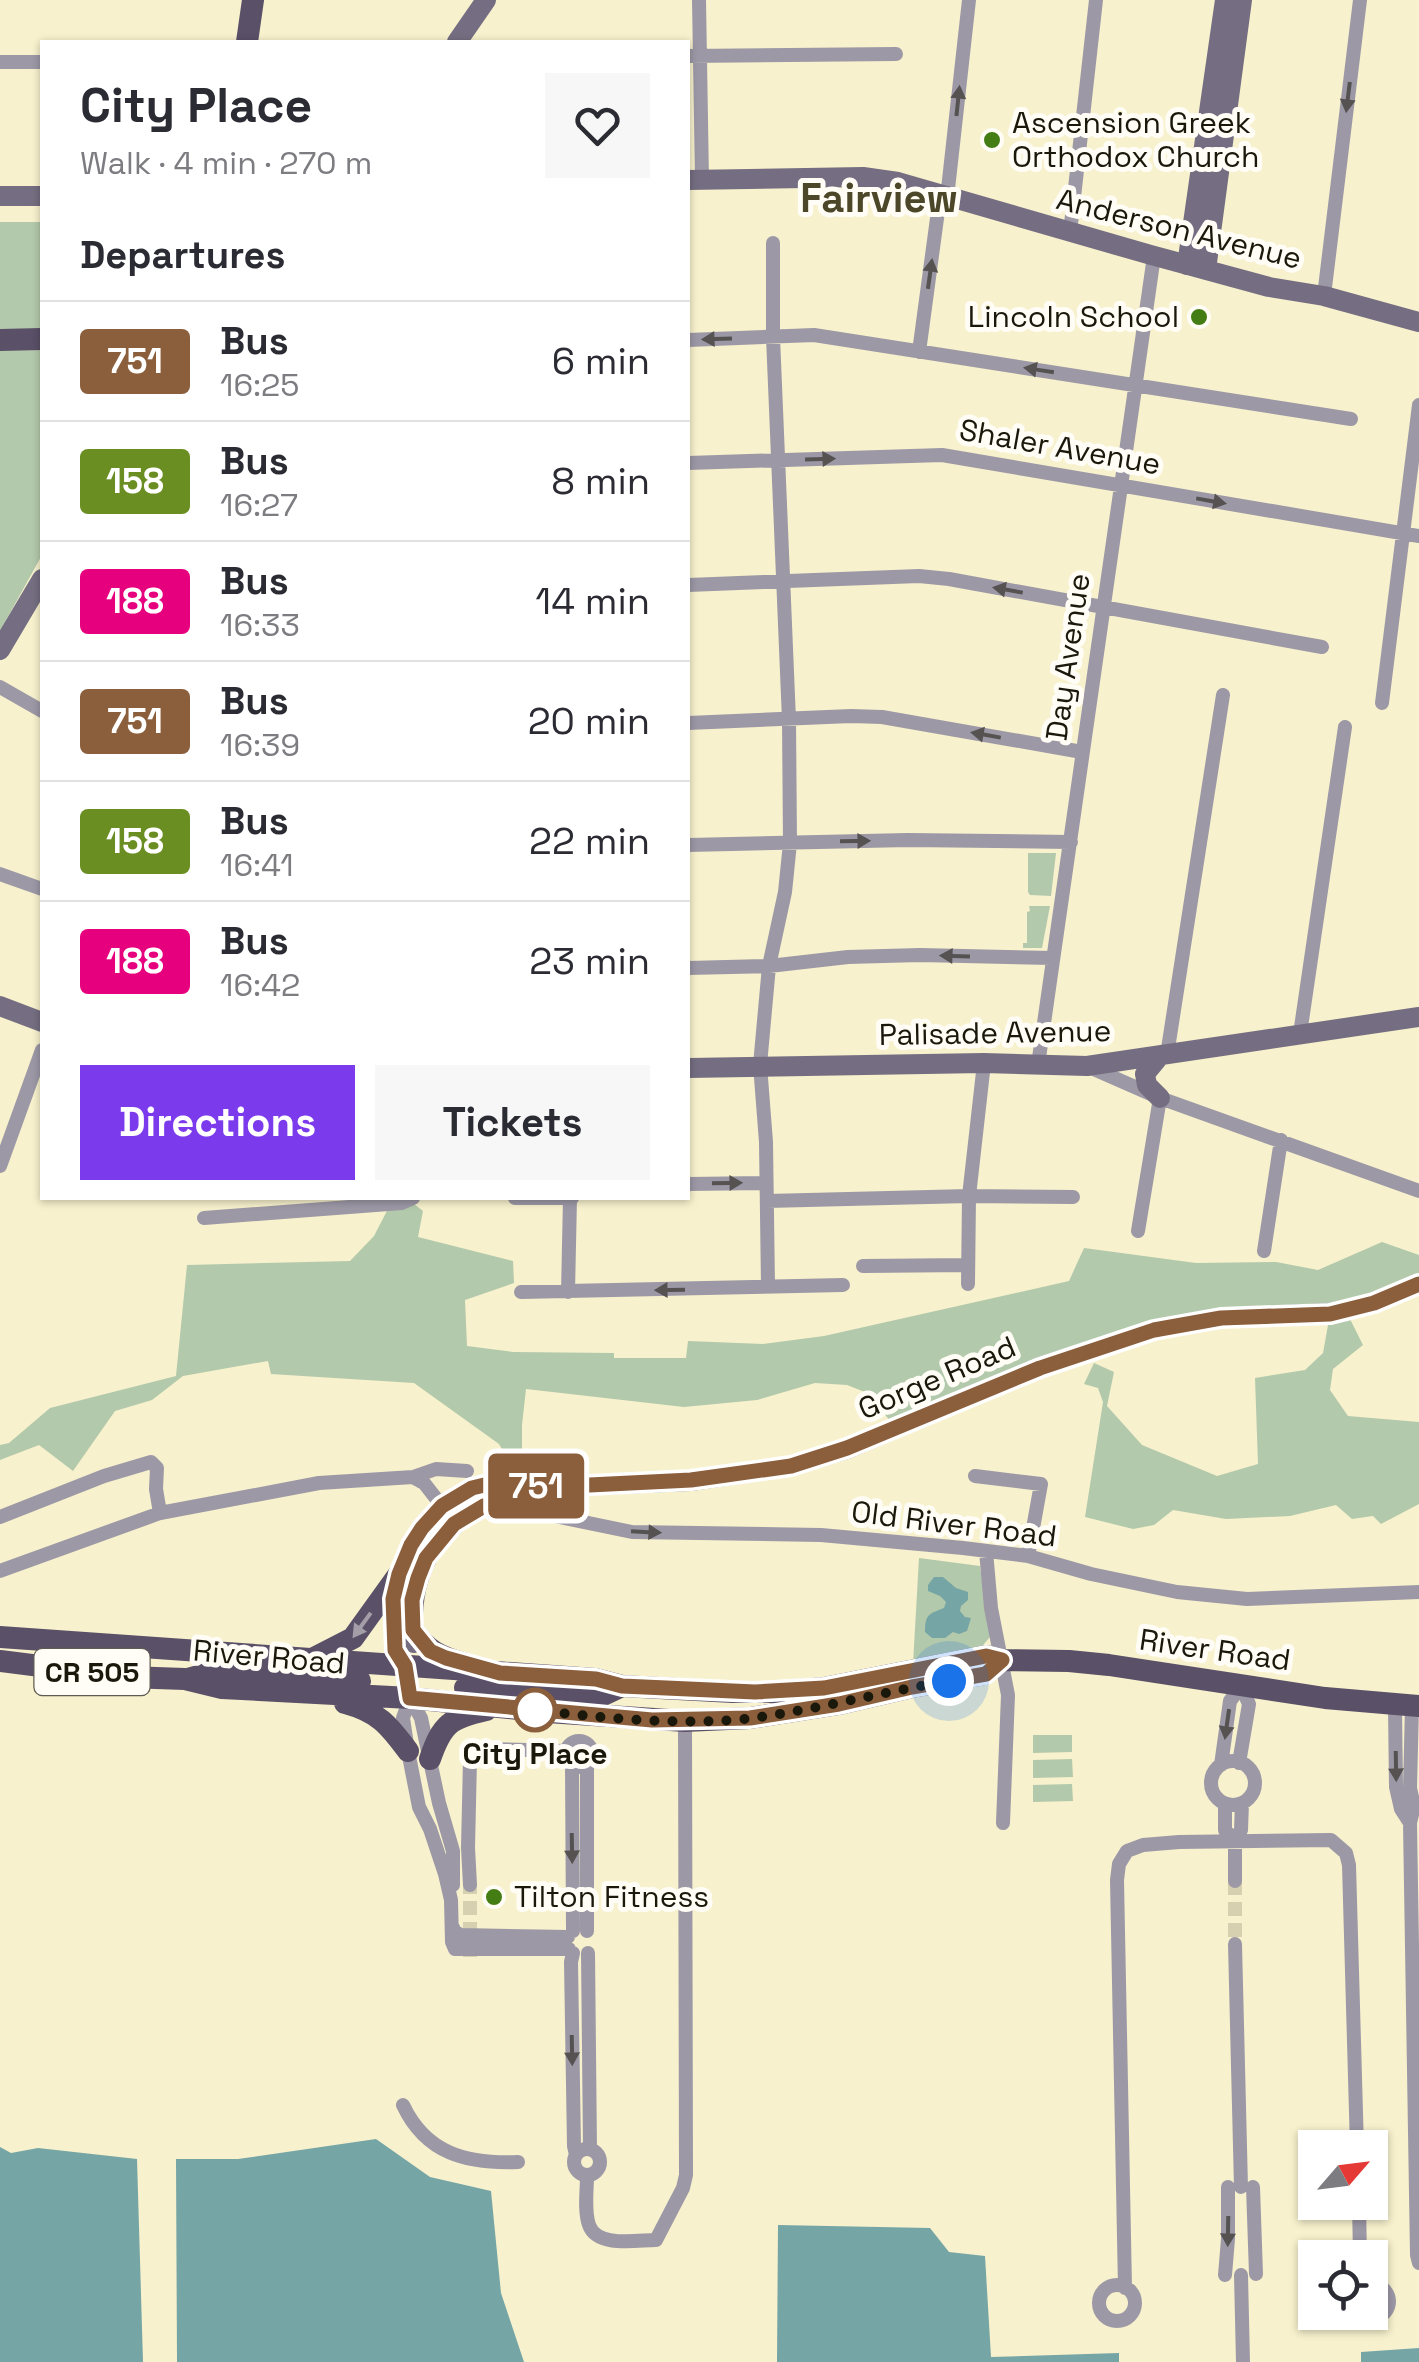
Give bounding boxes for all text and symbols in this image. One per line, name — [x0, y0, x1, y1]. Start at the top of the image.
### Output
button: heart — [545, 73, 650, 178]
text: City Place — [80, 75, 312, 136]
one-way arrow — [1340, 81, 1356, 113]
one-way arrow — [950, 84, 966, 116]
place label: Ascension Greek Orthodox Church — [1012, 103, 1259, 176]
marker: Ascension Greek Orthodox Church — [981, 129, 1003, 151]
text: Walk · 4 min · 270 m — [80, 143, 372, 183]
district label: Fairview — [800, 173, 958, 224]
street label: Anderson Avenue — [1052, 179, 1306, 278]
text: Departures — [80, 231, 285, 279]
one-way arrow — [922, 257, 938, 289]
place label: Lincoln School — [968, 297, 1179, 336]
marker: Lincoln School — [1188, 306, 1210, 328]
text: Bus — [220, 317, 289, 365]
one-way arrow — [701, 332, 733, 348]
text: 6 min — [552, 337, 650, 385]
text: 751 — [107, 339, 163, 383]
one-way arrow — [1023, 362, 1055, 378]
text: 16:25 — [220, 365, 300, 405]
street label: Shaler Avenue — [956, 410, 1164, 483]
text: Bus — [220, 437, 289, 485]
one-way arrow — [804, 450, 836, 466]
text: 8 min — [551, 457, 650, 505]
text: 158 — [106, 459, 164, 503]
text: 16:27 — [220, 485, 298, 525]
one-way arrow — [1196, 494, 1227, 509]
text: Bus — [220, 557, 289, 605]
street label: Day Avenue — [1036, 571, 1099, 743]
text: 14 min — [535, 577, 650, 625]
text: 188 — [106, 579, 164, 623]
one-way arrow — [992, 582, 1023, 597]
text: 16:33 — [220, 605, 300, 645]
text: Bus — [220, 677, 289, 725]
text: 20 min — [528, 697, 650, 745]
text: 751 — [107, 699, 163, 743]
text: 16:39 — [220, 725, 300, 765]
one-way arrow — [970, 727, 1001, 742]
text: Bus — [220, 797, 289, 845]
text: 22 min — [529, 817, 650, 865]
text: 158 — [106, 819, 164, 863]
one-way arrow — [839, 833, 871, 849]
text: 16:41 — [220, 845, 294, 885]
text: Bus — [220, 917, 289, 965]
text: 23 min — [529, 937, 650, 985]
text: 188 — [106, 939, 164, 983]
one-way arrow — [938, 947, 970, 963]
text: 16:42 — [220, 965, 300, 1005]
street label: Palisade Avenue — [878, 1011, 1112, 1054]
button: Directions — [80, 1065, 355, 1180]
button: Tickets — [375, 1065, 650, 1180]
one-way arrow — [711, 1175, 743, 1191]
one-way arrow — [654, 1283, 686, 1299]
street label: Gorge Road — [852, 1327, 1022, 1428]
line badge: 751 — [478, 1454, 594, 1518]
text: 751 — [508, 1464, 564, 1508]
street label: Old River Road — [849, 1492, 1059, 1555]
one-way arrow — [631, 1525, 663, 1541]
one-way arrow — [352, 1612, 372, 1638]
street label: River Road — [1137, 1620, 1293, 1679]
street label: River Road — [192, 1630, 347, 1683]
road number: CR 505 — [34, 1649, 150, 1695]
your location — [924, 1656, 974, 1706]
marker: City Place — [514, 1689, 556, 1731]
one-way arrow — [1219, 1708, 1235, 1740]
place label: City Place — [462, 1734, 608, 1773]
one-way arrow — [1388, 1750, 1404, 1782]
one-way arrow — [564, 1832, 580, 1864]
place label: Tilton Fitness — [514, 1877, 709, 1916]
marker: Tilton Fitness — [483, 1886, 505, 1908]
one-way arrow — [565, 2035, 581, 2067]
north arrow — [1298, 2130, 1388, 2220]
map controls — [1298, 2130, 1388, 2330]
one-way arrow — [1219, 2216, 1235, 2248]
button: locate — [1298, 2240, 1388, 2330]

